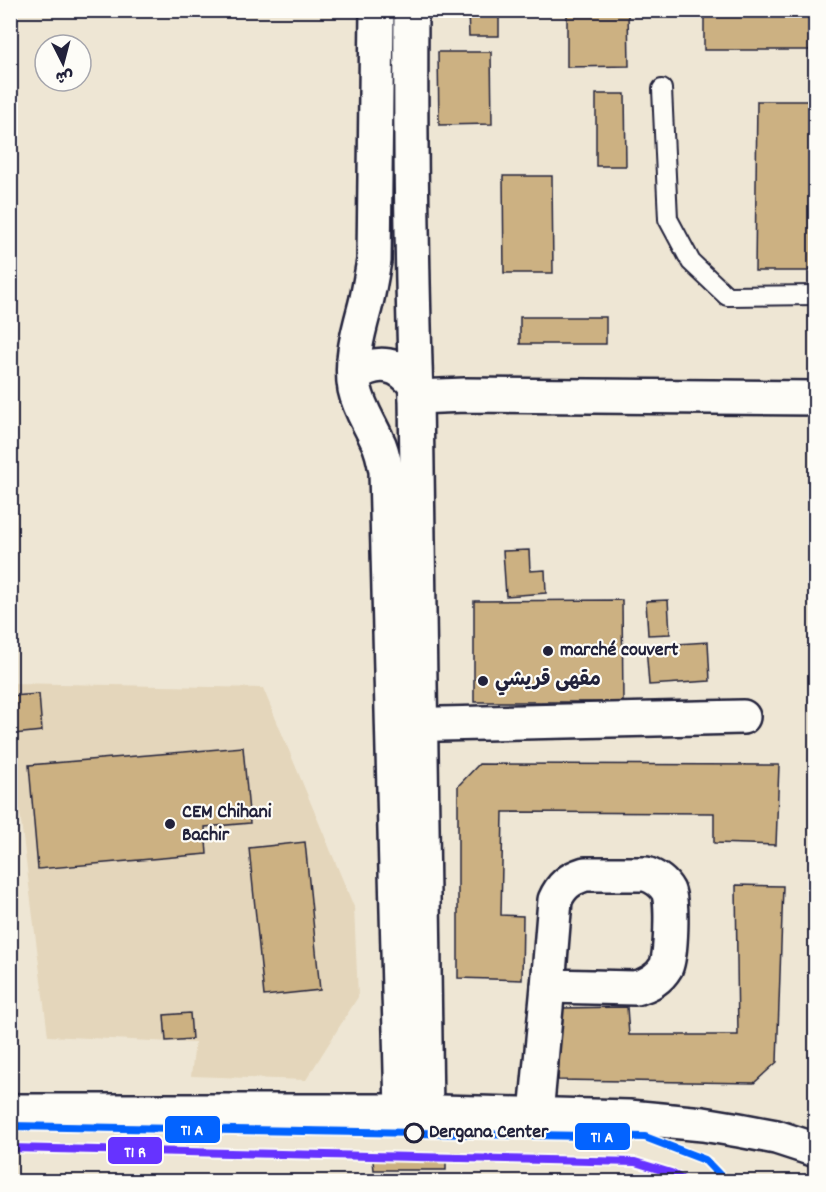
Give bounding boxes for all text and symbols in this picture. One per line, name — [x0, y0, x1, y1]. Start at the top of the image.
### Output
north arrow — [33, 33, 93, 93]
text: ش — [54, 63, 74, 88]
place label: marché couvert — [560, 637, 679, 665]
marker: marché couvert — [541, 644, 555, 658]
place label: مقهى قريشي — [495, 667, 601, 696]
marker: مقهى قريشي — [476, 674, 490, 688]
place label: CEM Chihani Bachir — [182, 799, 272, 850]
marker: CEM Chihani Bachir — [163, 817, 177, 831]
line badge: T1 A — [164, 1115, 221, 1144]
place label: Dergana Center — [429, 1119, 549, 1147]
text: T1 A — [181, 1120, 203, 1143]
line badge: T1 A — [574, 1122, 631, 1151]
marker: Dergana Center — [404, 1123, 424, 1143]
text: T1 A — [591, 1127, 613, 1150]
line badge: T1 R — [107, 1136, 163, 1165]
text: T1 R — [124, 1142, 146, 1165]

